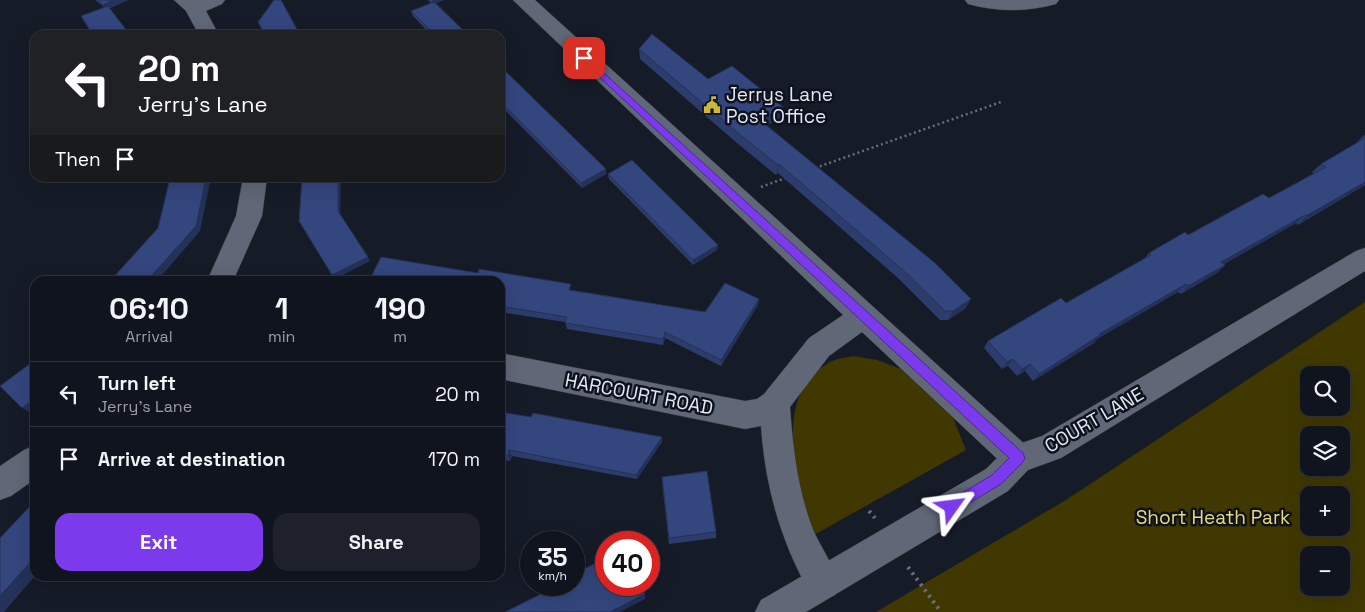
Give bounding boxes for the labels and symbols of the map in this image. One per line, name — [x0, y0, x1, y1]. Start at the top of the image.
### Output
pin — [563, 37, 605, 79]
place label: Jerrys Lane Post Office — [726, 82, 833, 129]
public building icon: Jerrys Lane Post Office — [702, 95, 722, 115]
street label: HARCOURT ROAD — [563, 367, 715, 421]
street label: COURT LANE — [1040, 382, 1148, 458]
position arrow — [925, 480, 977, 532]
park label: Short Heath Park — [1136, 505, 1290, 530]
speed limit sign: 40 — [595, 531, 660, 596]

